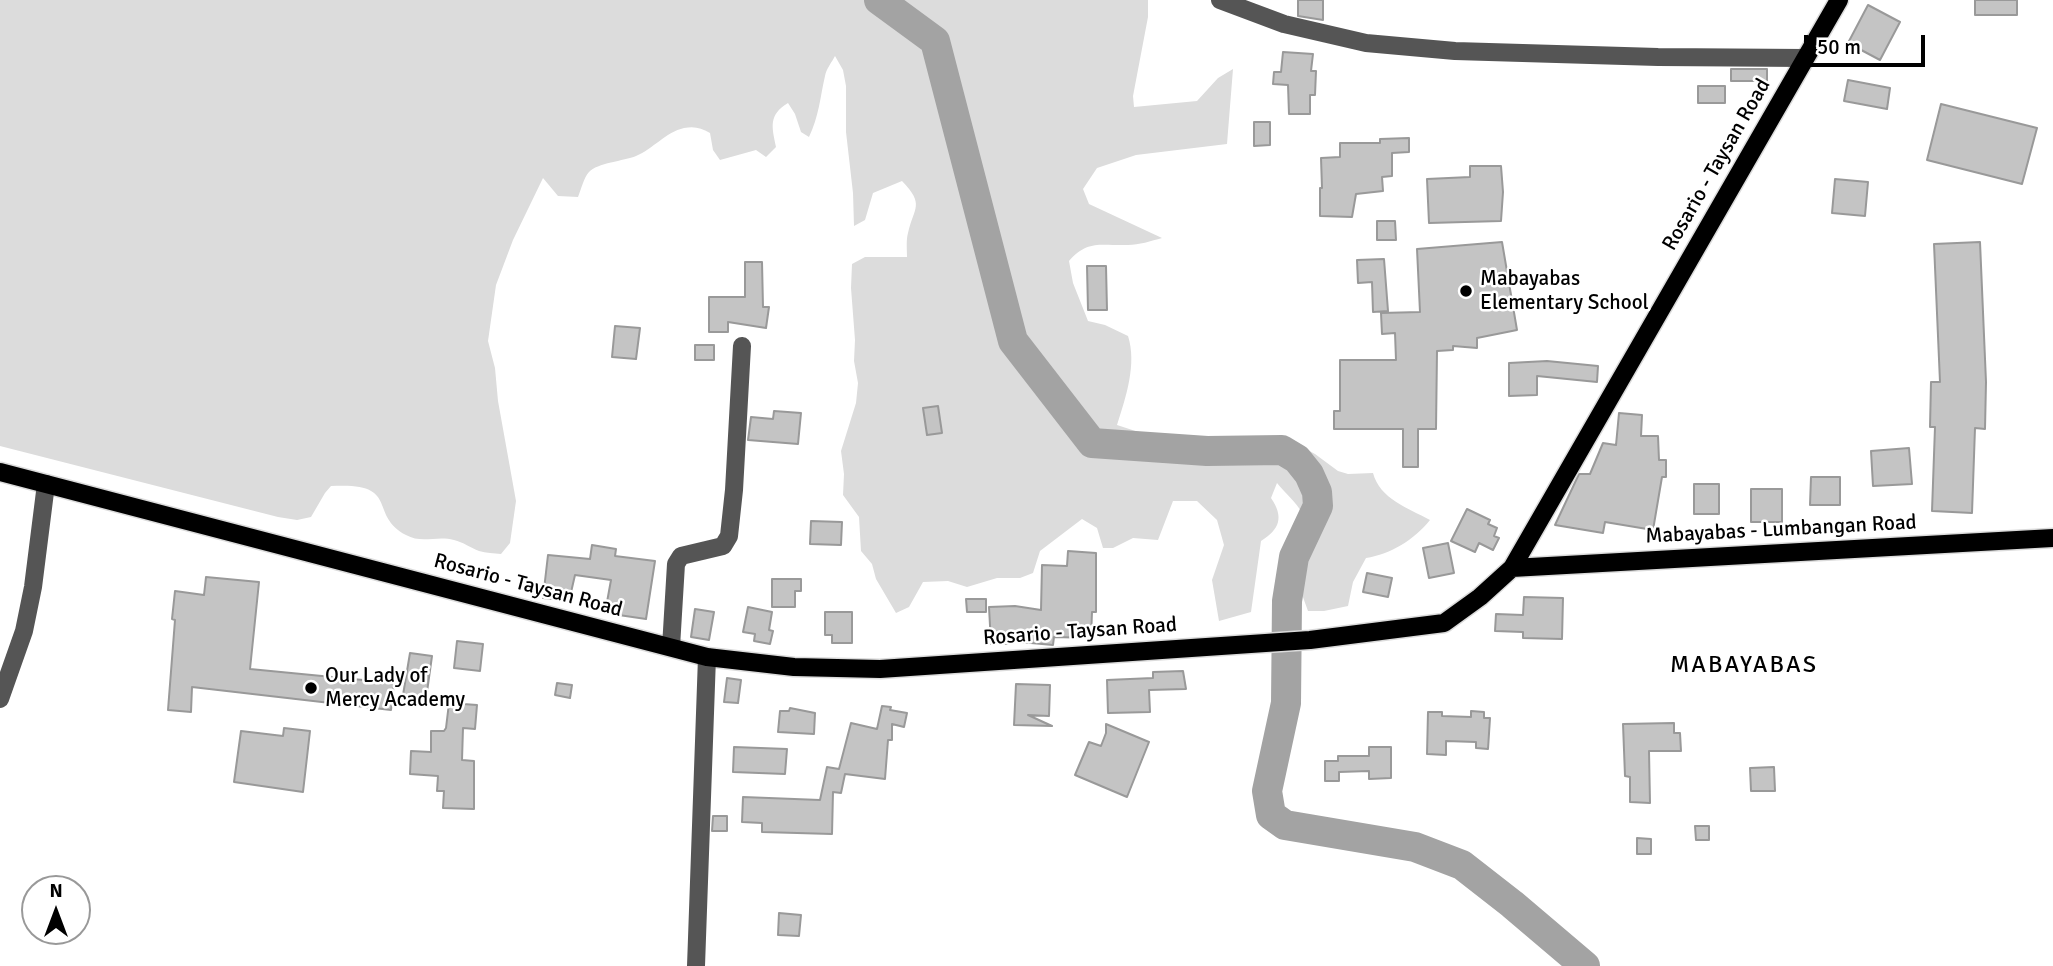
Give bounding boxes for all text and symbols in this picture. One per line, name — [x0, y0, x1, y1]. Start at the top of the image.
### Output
scale bar — [1808, 21, 1929, 65]
text: 50 m — [1817, 34, 1861, 60]
street label: Rosario - Taysan Road — [1658, 75, 1776, 255]
place label: Mabayabas Elementary School — [1480, 266, 1649, 316]
marker: Mabayabas Elementary School — [1458, 283, 1474, 299]
street label: Mabayabas - Lumbangan Road — [1645, 510, 1917, 550]
street label: Rosario - Taysan Road — [431, 549, 625, 623]
street label: Rosario - Taysan Road — [982, 613, 1178, 651]
district label: MABAYABAS — [1671, 652, 1817, 680]
place label: Our Lady of Mercy Academy — [325, 663, 465, 713]
marker: Our Lady of Mercy Academy — [303, 680, 319, 696]
north arrow — [21, 875, 91, 945]
text: N — [49, 879, 63, 903]

